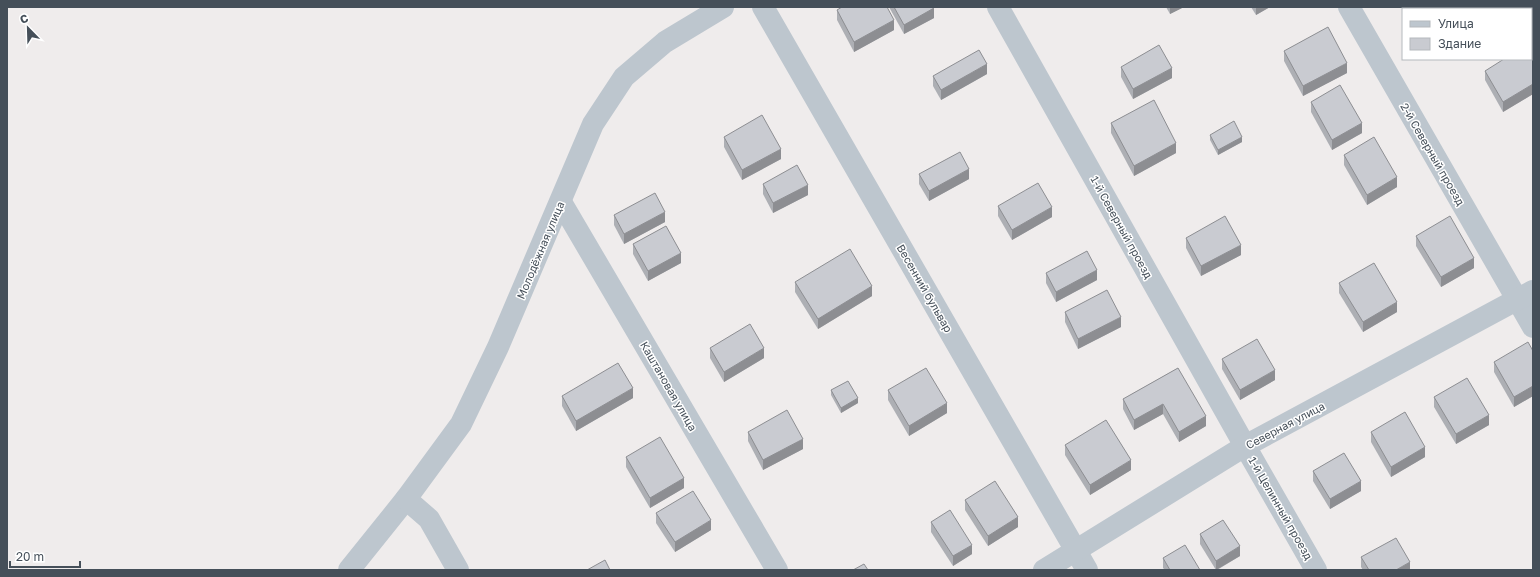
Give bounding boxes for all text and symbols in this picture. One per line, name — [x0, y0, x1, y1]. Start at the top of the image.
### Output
north arrow — [8, 8, 48, 48]
legend — [1402, 8, 1532, 60]
text: С — [18, 11, 30, 26]
text: Улица — [1438, 16, 1474, 31]
text: Здание — [1438, 36, 1481, 51]
street label: 2-й Северный проезд — [1398, 100, 1468, 208]
street label: 1-й Северный проезд — [1088, 173, 1156, 281]
street label: Молодёжная улица — [514, 199, 566, 301]
street label: Весенний бульвар — [895, 242, 956, 334]
street label: Каштановая улица — [638, 339, 700, 433]
street label: Северная улица — [1243, 399, 1327, 451]
street label: 1-й Целинный проезд — [1246, 454, 1316, 562]
scale bar — [10, 543, 80, 569]
text: 20 m — [16, 549, 44, 564]

